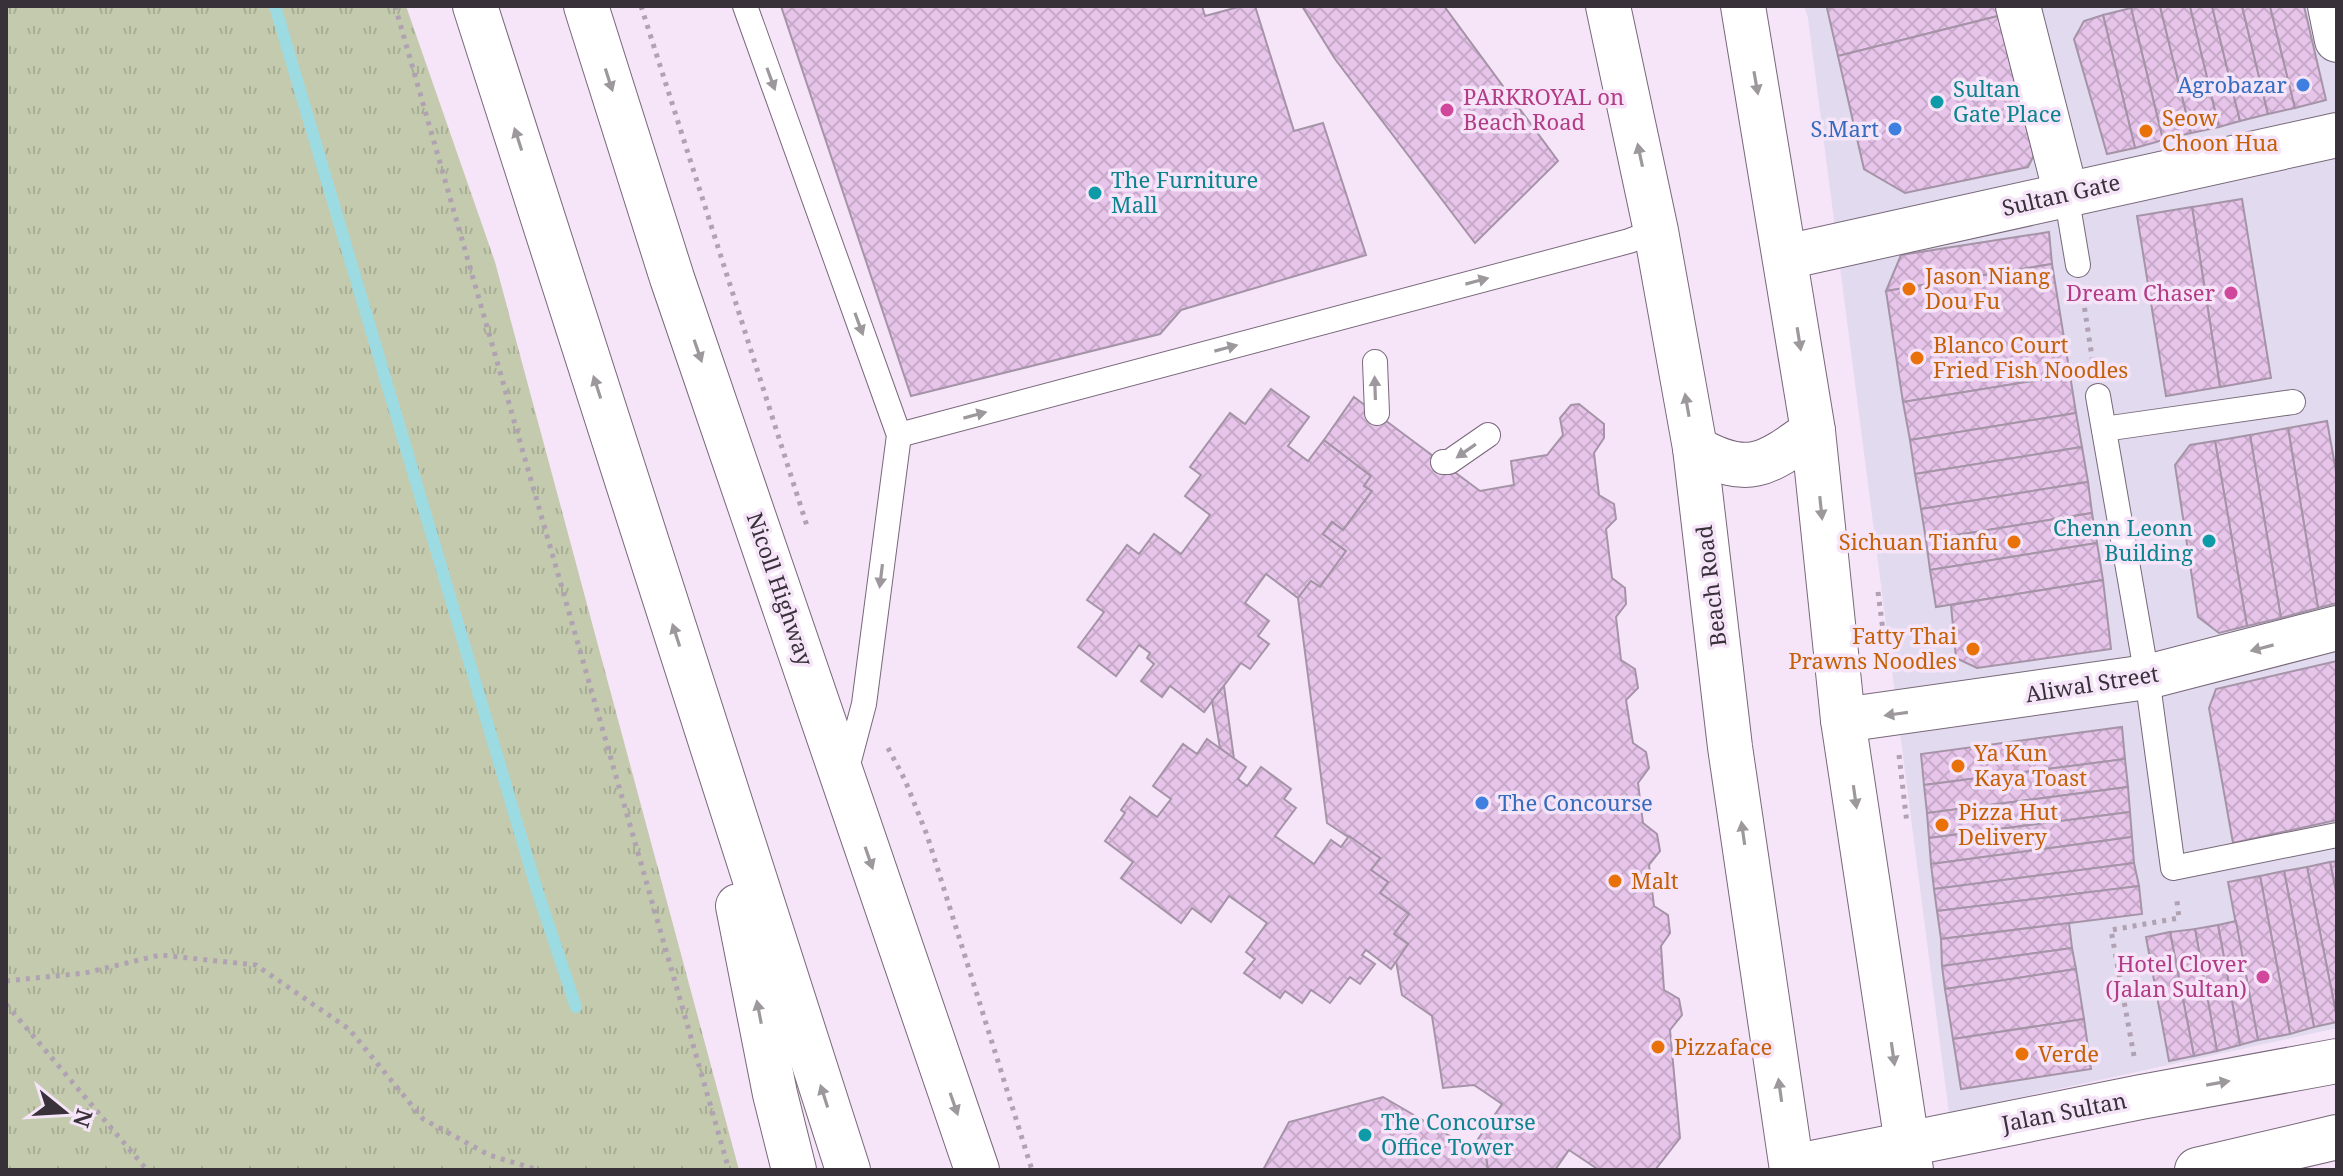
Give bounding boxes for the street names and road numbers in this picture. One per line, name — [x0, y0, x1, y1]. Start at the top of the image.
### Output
street label: Sultan Gate — [1999, 166, 2123, 222]
street label: Nicoll Highway — [741, 508, 821, 670]
street label: Beach Road — [1688, 523, 1732, 649]
street label: Aliwal Street — [2023, 658, 2161, 708]
street label: Jalan Sultan — [1998, 1084, 2129, 1138]

